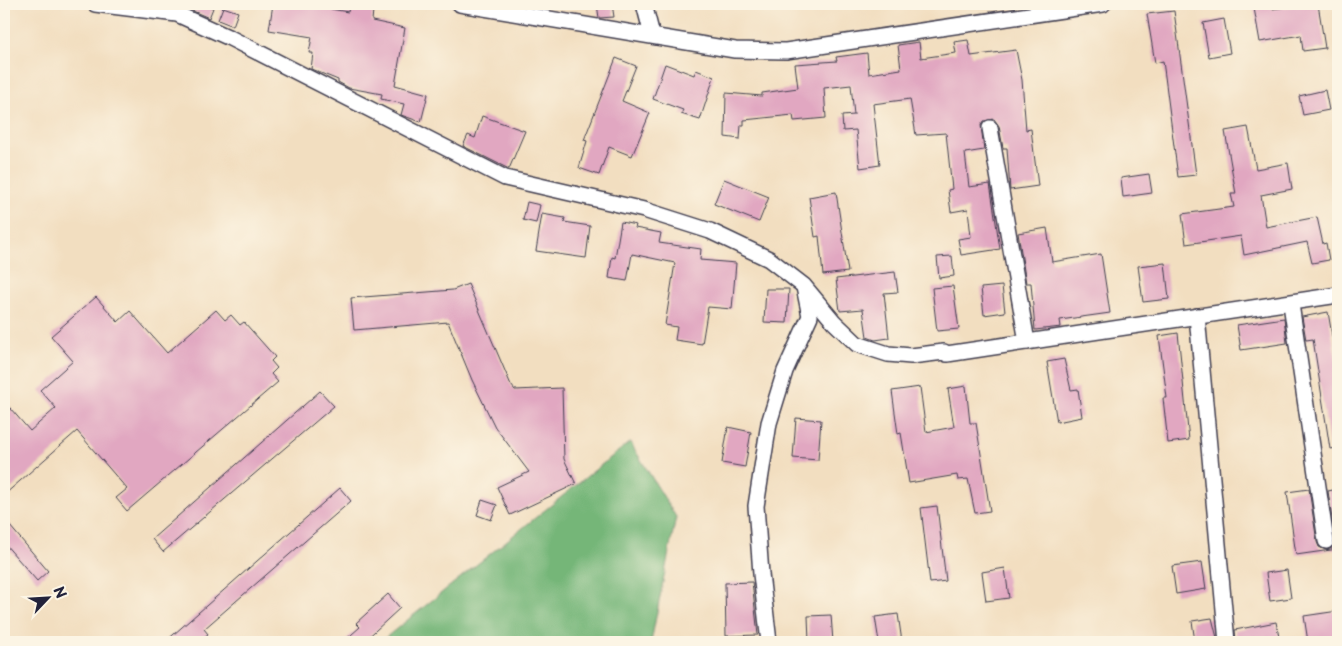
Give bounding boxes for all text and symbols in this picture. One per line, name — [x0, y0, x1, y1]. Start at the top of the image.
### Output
north arrow — [22, 574, 72, 624]
text: N — [48, 583, 72, 602]

